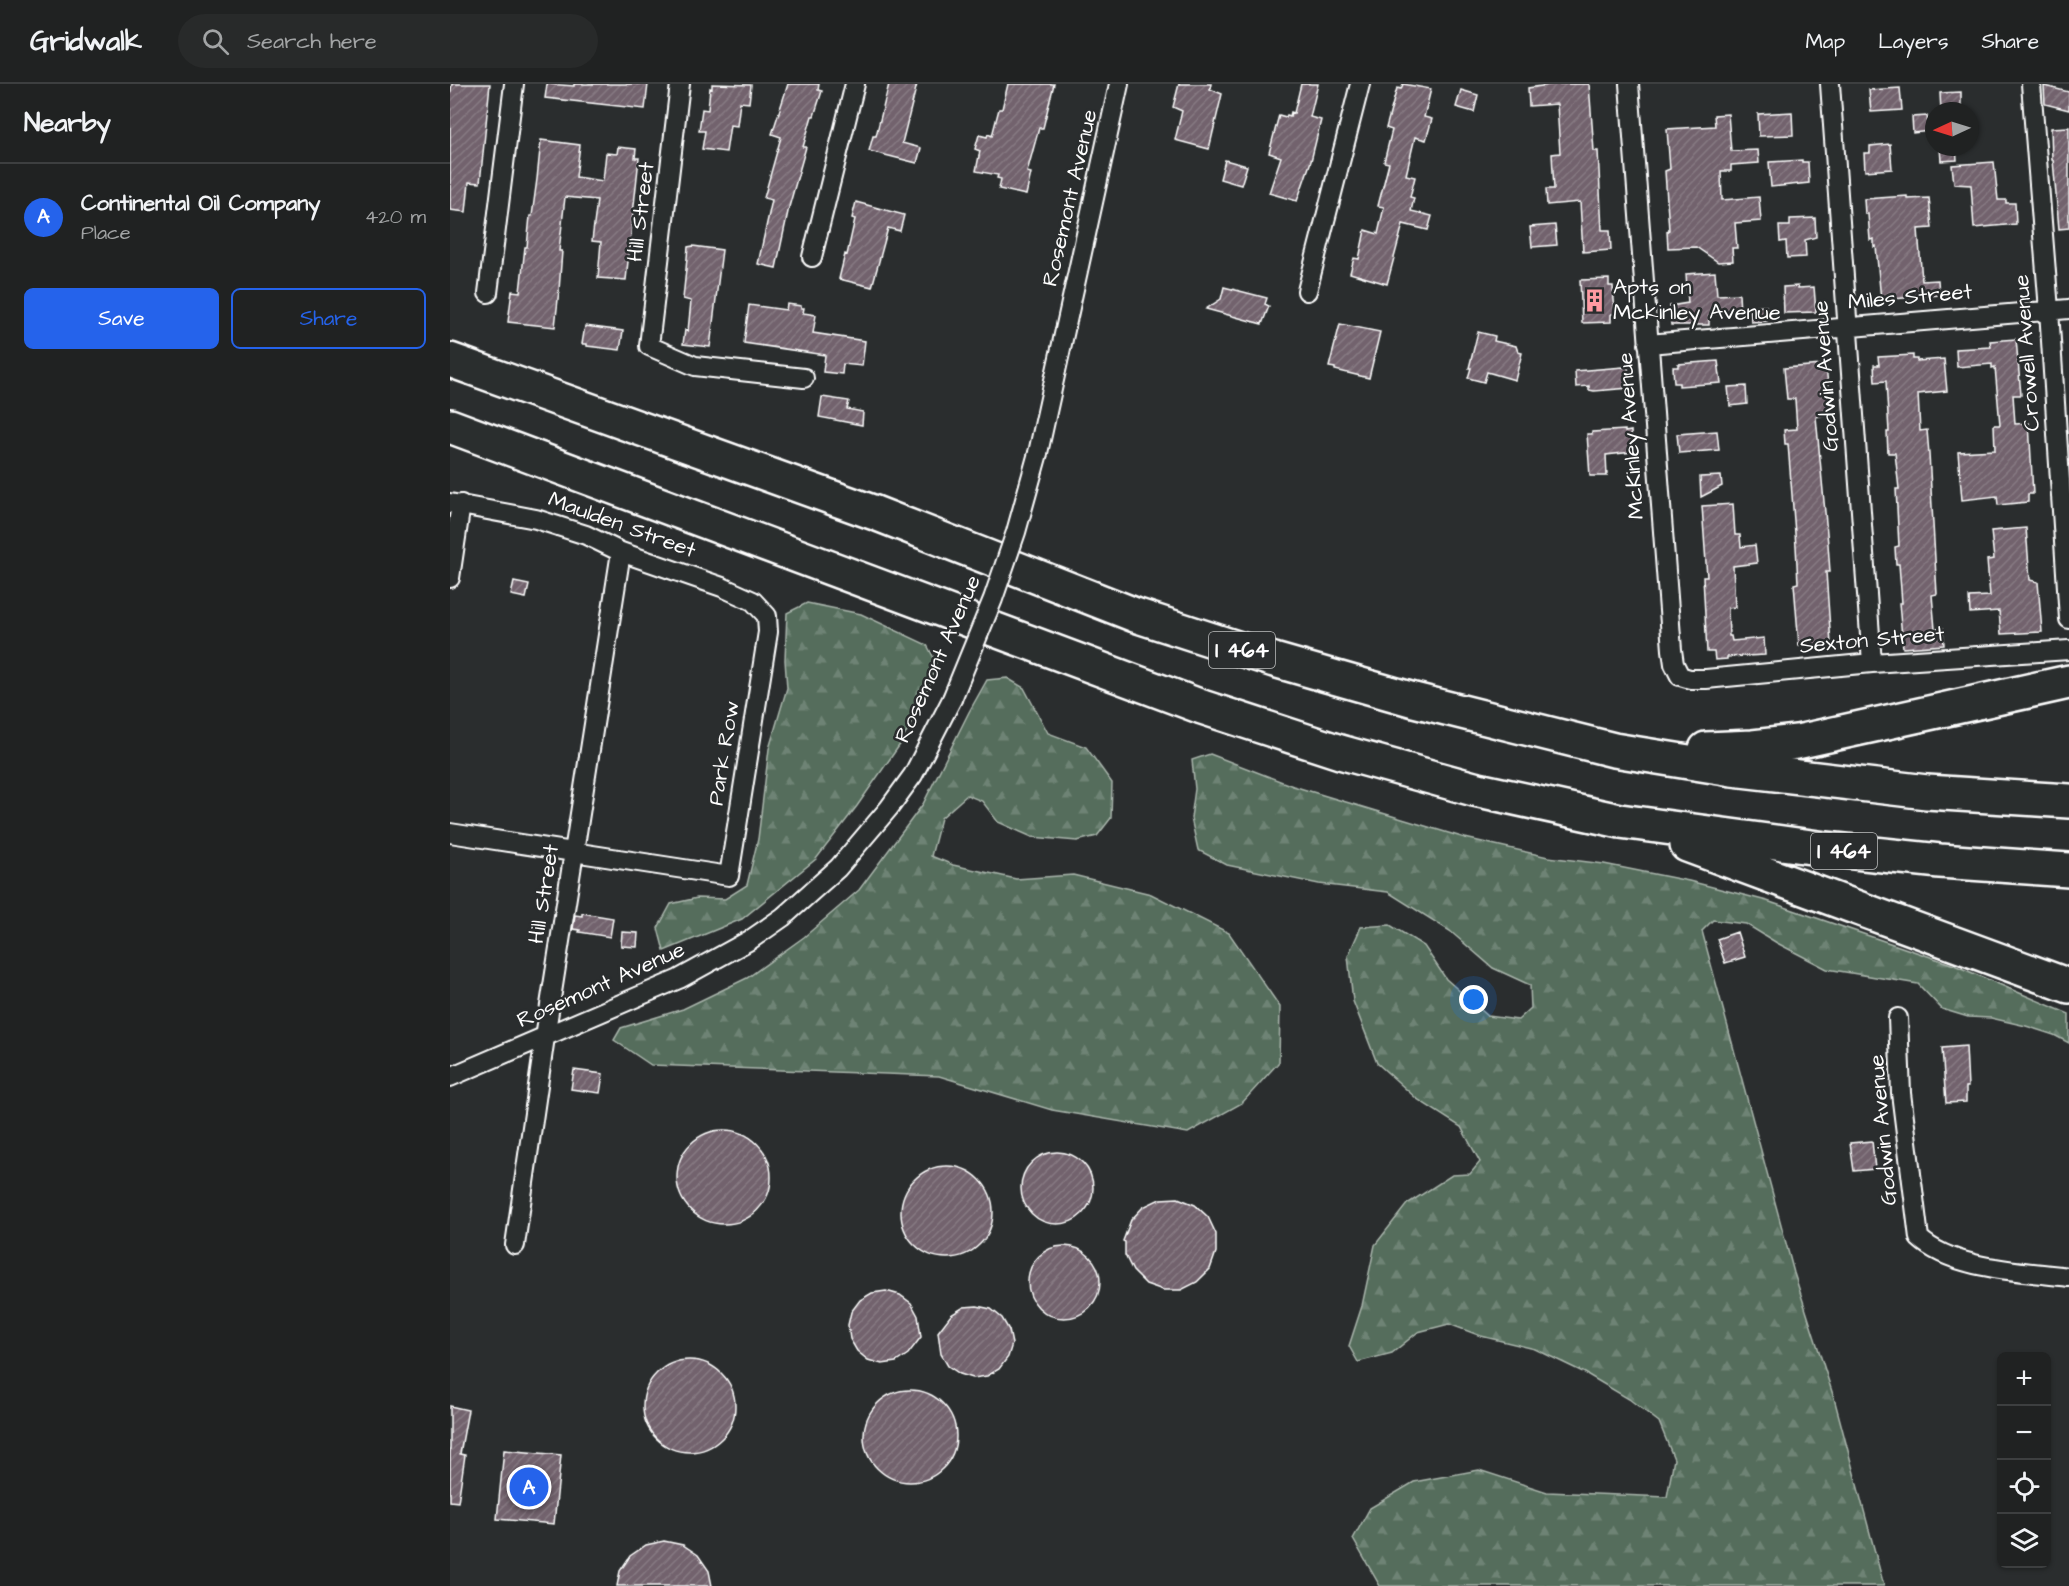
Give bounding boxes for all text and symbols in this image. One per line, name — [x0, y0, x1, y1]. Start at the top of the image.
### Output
search box — [178, 14, 598, 68]
text: Gridwalk — [30, 22, 142, 61]
icon: search — [199, 25, 232, 58]
text: Search here — [247, 26, 377, 57]
text: Map — [1805, 27, 1845, 56]
text: Layers — [1878, 27, 1948, 56]
text: Share — [1981, 27, 2039, 56]
north arrow — [1925, 102, 1979, 156]
text: Nearby — [24, 105, 111, 141]
street label: Rosemont Avenue — [1035, 106, 1105, 290]
street label: Hill Street — [620, 160, 663, 264]
text: Continental Oil Company — [81, 188, 320, 219]
text: A — [37, 203, 50, 231]
text: 420 m — [365, 203, 426, 231]
text: Place — [81, 219, 131, 247]
place label: Apts on Mckinley Avenue — [1613, 272, 1781, 329]
street label: Crowell Avenue — [2006, 274, 2048, 432]
street label: Miles Street — [1847, 276, 1974, 318]
building icon: Apts on Mckinley Avenue — [1582, 287, 1608, 313]
button: Save — [24, 288, 219, 349]
button: Share — [231, 288, 426, 349]
street label: Godwin Avenue — [1805, 299, 1847, 453]
street label: McKinley Avenue — [1610, 351, 1653, 521]
street label: Maulden Street — [544, 484, 700, 566]
street label: Rosemont Avenue — [887, 570, 989, 748]
street label: Sexton Street — [1798, 618, 1946, 662]
road number: I 464 — [1209, 632, 1275, 668]
street label: Park Row — [700, 698, 748, 808]
road number: I 464 — [1811, 833, 1877, 869]
street label: Hill Street — [521, 842, 567, 946]
street label: Rosemont Avenue — [512, 934, 690, 1036]
your location — [1459, 985, 1488, 1014]
street label: Godwin Avenue — [1861, 1053, 1905, 1207]
map controls — [1997, 1352, 2051, 1568]
button: + — [1997, 1352, 2051, 1406]
button: − — [1997, 1406, 2051, 1460]
button: locate — [1997, 1460, 2051, 1514]
pin: A — [510, 1464, 548, 1510]
button: layers — [1997, 1514, 2051, 1568]

